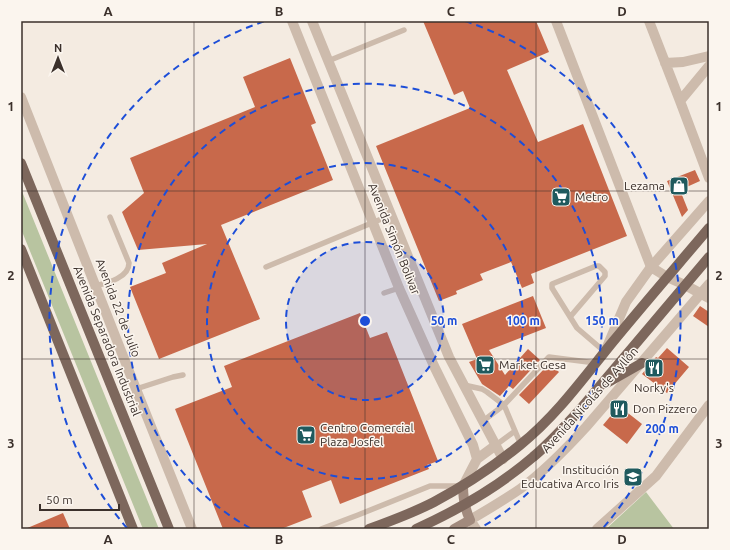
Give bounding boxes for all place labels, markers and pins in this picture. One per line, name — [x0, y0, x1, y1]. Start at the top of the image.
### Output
shop icon: Lezama — [668, 175, 690, 197]
place label: Lezama — [624, 179, 665, 192]
supermarket icon: Metro — [550, 186, 572, 208]
place label: Metro — [575, 190, 608, 203]
centre of rings — [358, 314, 372, 328]
supermarket icon: Market Gesa — [474, 354, 496, 376]
restaurant icon: Norky's — [643, 357, 665, 379]
place label: Market Gesa — [499, 358, 566, 371]
place label: Norky's — [634, 381, 674, 394]
restaurant icon: Don Pizzero — [608, 398, 630, 420]
place label: Don Pizzero — [633, 402, 697, 415]
place label: Centro Comercial Plaza Josfel — [320, 421, 414, 448]
supermarket icon: Centro Comercial Plaza Josfel — [295, 424, 317, 446]
place label: Institución Educativa Arco Iris — [521, 463, 619, 490]
school or university icon: Institución Educativa Arco Iris — [622, 466, 644, 488]

